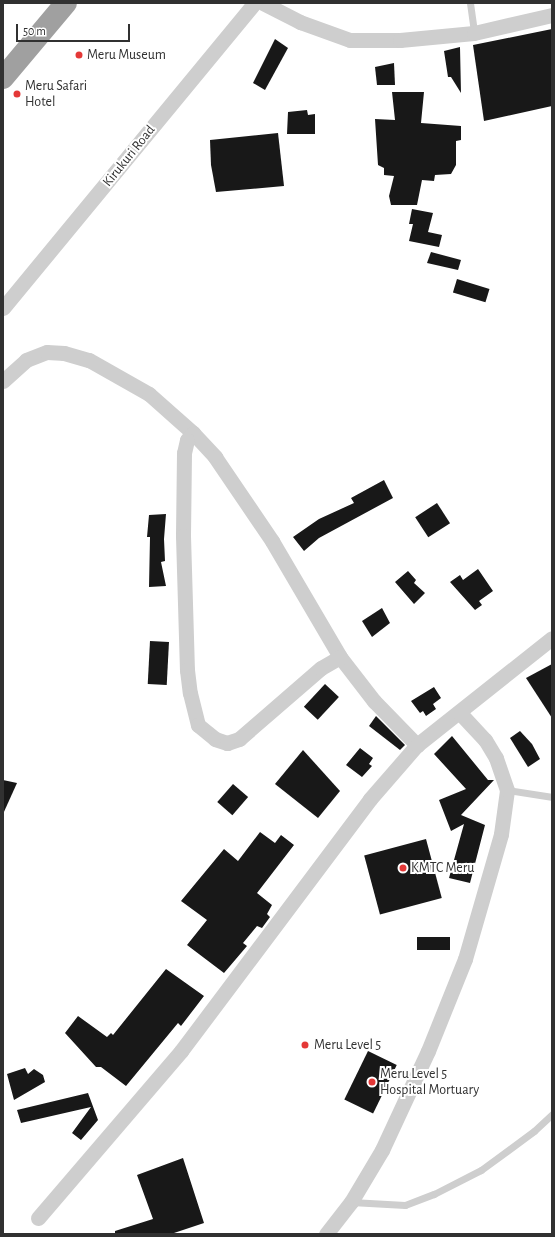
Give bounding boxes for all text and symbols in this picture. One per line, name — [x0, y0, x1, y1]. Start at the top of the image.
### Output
scale bar — [18, 16, 132, 42]
text: 50 m — [23, 25, 46, 37]
place label: Meru Museum — [87, 47, 166, 63]
marker: Meru Museum — [74, 50, 84, 60]
place label: Meru Safari Hotel — [25, 78, 87, 110]
marker: Meru Safari Hotel — [12, 89, 22, 99]
street label: Kirukuri Road — [99, 122, 159, 190]
place label: KMTC Meru — [411, 860, 474, 876]
marker: KMTC Meru — [398, 863, 408, 873]
place label: Meru Level 5 — [314, 1037, 381, 1053]
marker: Meru Level 5 — [299, 1039, 311, 1051]
place label: Meru Level 5 Hospital Mortuary — [380, 1066, 479, 1098]
marker: Meru Level 5 Hospital Mortuary — [367, 1077, 377, 1087]

